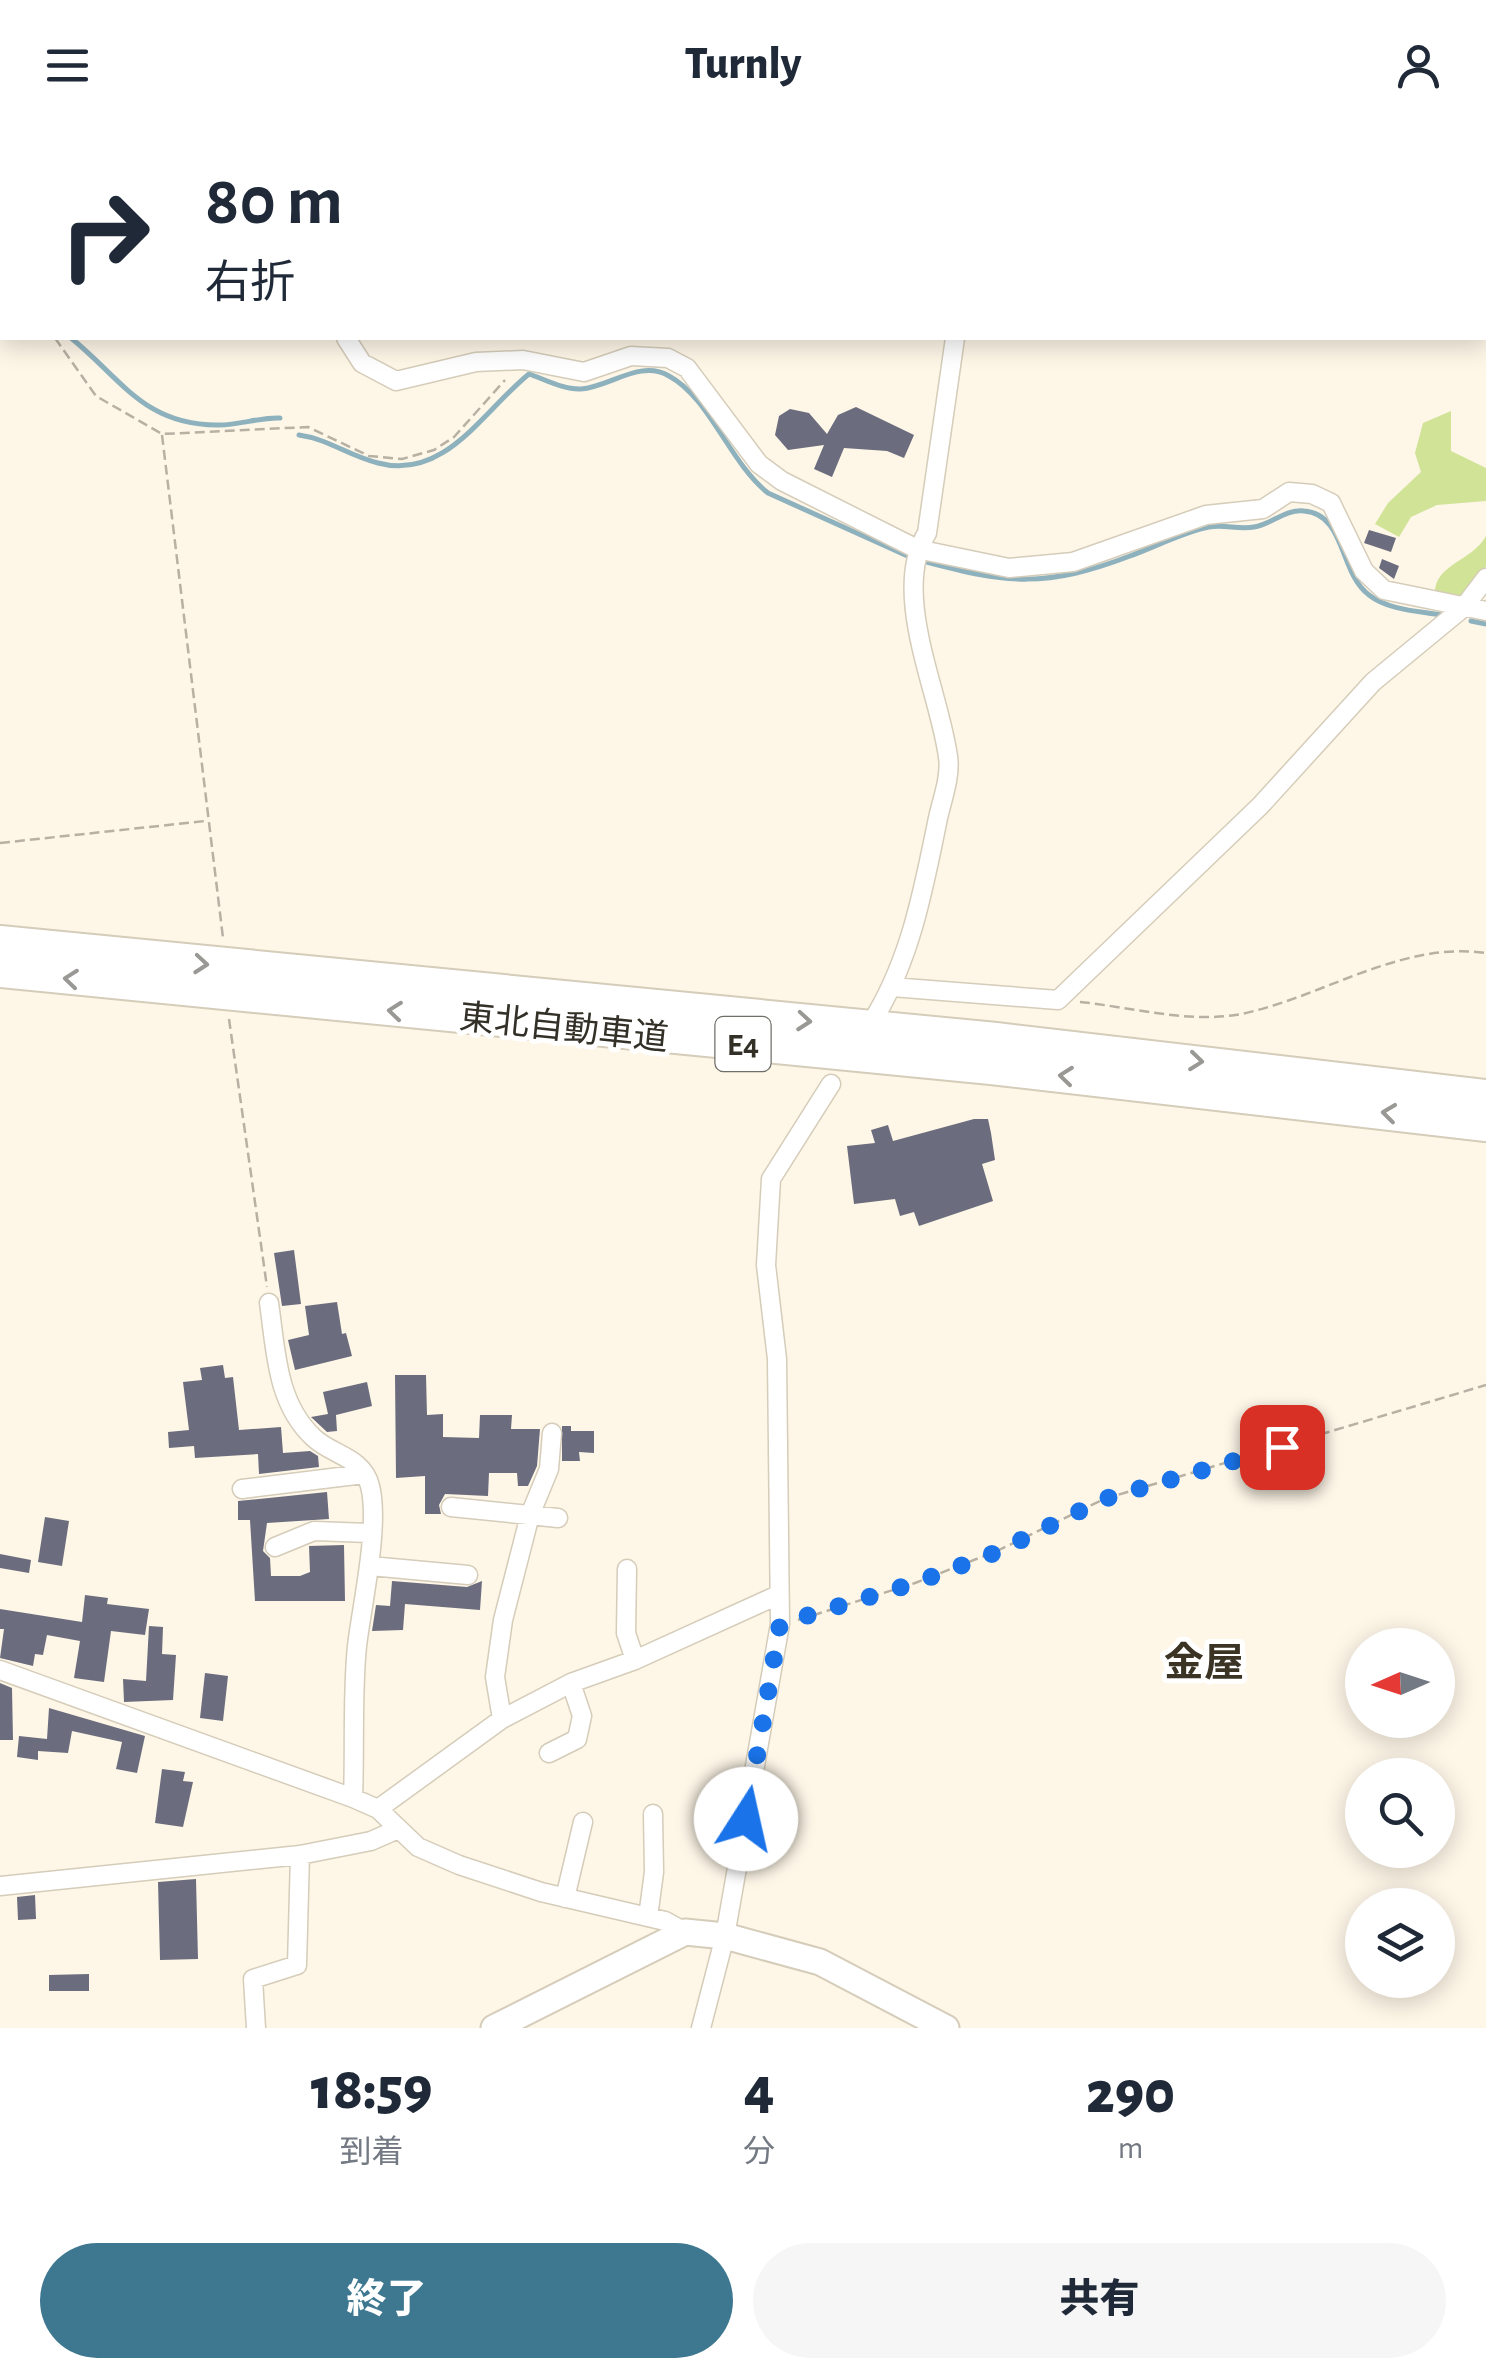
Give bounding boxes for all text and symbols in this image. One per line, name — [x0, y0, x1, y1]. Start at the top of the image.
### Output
icon: menu — [40, 38, 95, 93]
icon: person — [1391, 38, 1446, 93]
text: Turnly — [685, 42, 801, 87]
text: 80 m — [205, 167, 343, 237]
icon: right — [40, 170, 170, 300]
text: 右折 — [205, 261, 295, 306]
one-way arrow — [194, 952, 210, 974]
one-way arrow — [63, 969, 79, 990]
street label: 東北自動車道 — [458, 998, 670, 1057]
one-way arrow — [386, 1000, 402, 1022]
one-way arrow — [796, 1010, 812, 1032]
road number: E4 — [716, 1017, 770, 1071]
one-way arrow — [1189, 1050, 1205, 1071]
one-way arrow — [1058, 1066, 1074, 1087]
one-way arrow — [1381, 1103, 1397, 1124]
pin — [1240, 1405, 1325, 1490]
icon: arrive — [1255, 1420, 1310, 1475]
north arrow — [1345, 1628, 1455, 1738]
map controls — [1345, 1628, 1455, 1998]
district label: 金屋 — [1164, 1641, 1244, 1684]
button: search — [1345, 1758, 1455, 1868]
position arrow — [694, 1767, 798, 1871]
button: layers — [1345, 1888, 1455, 1998]
text: 18:59 — [311, 2060, 432, 2120]
text: 4 — [744, 2060, 775, 2120]
text: 290 — [1086, 2064, 1175, 2124]
text: m — [1118, 2132, 1143, 2164]
text: 到着 — [340, 2136, 404, 2168]
text: 分 — [743, 2136, 775, 2168]
button: 終了 — [40, 2243, 733, 2358]
button: 共有 — [753, 2243, 1446, 2358]

